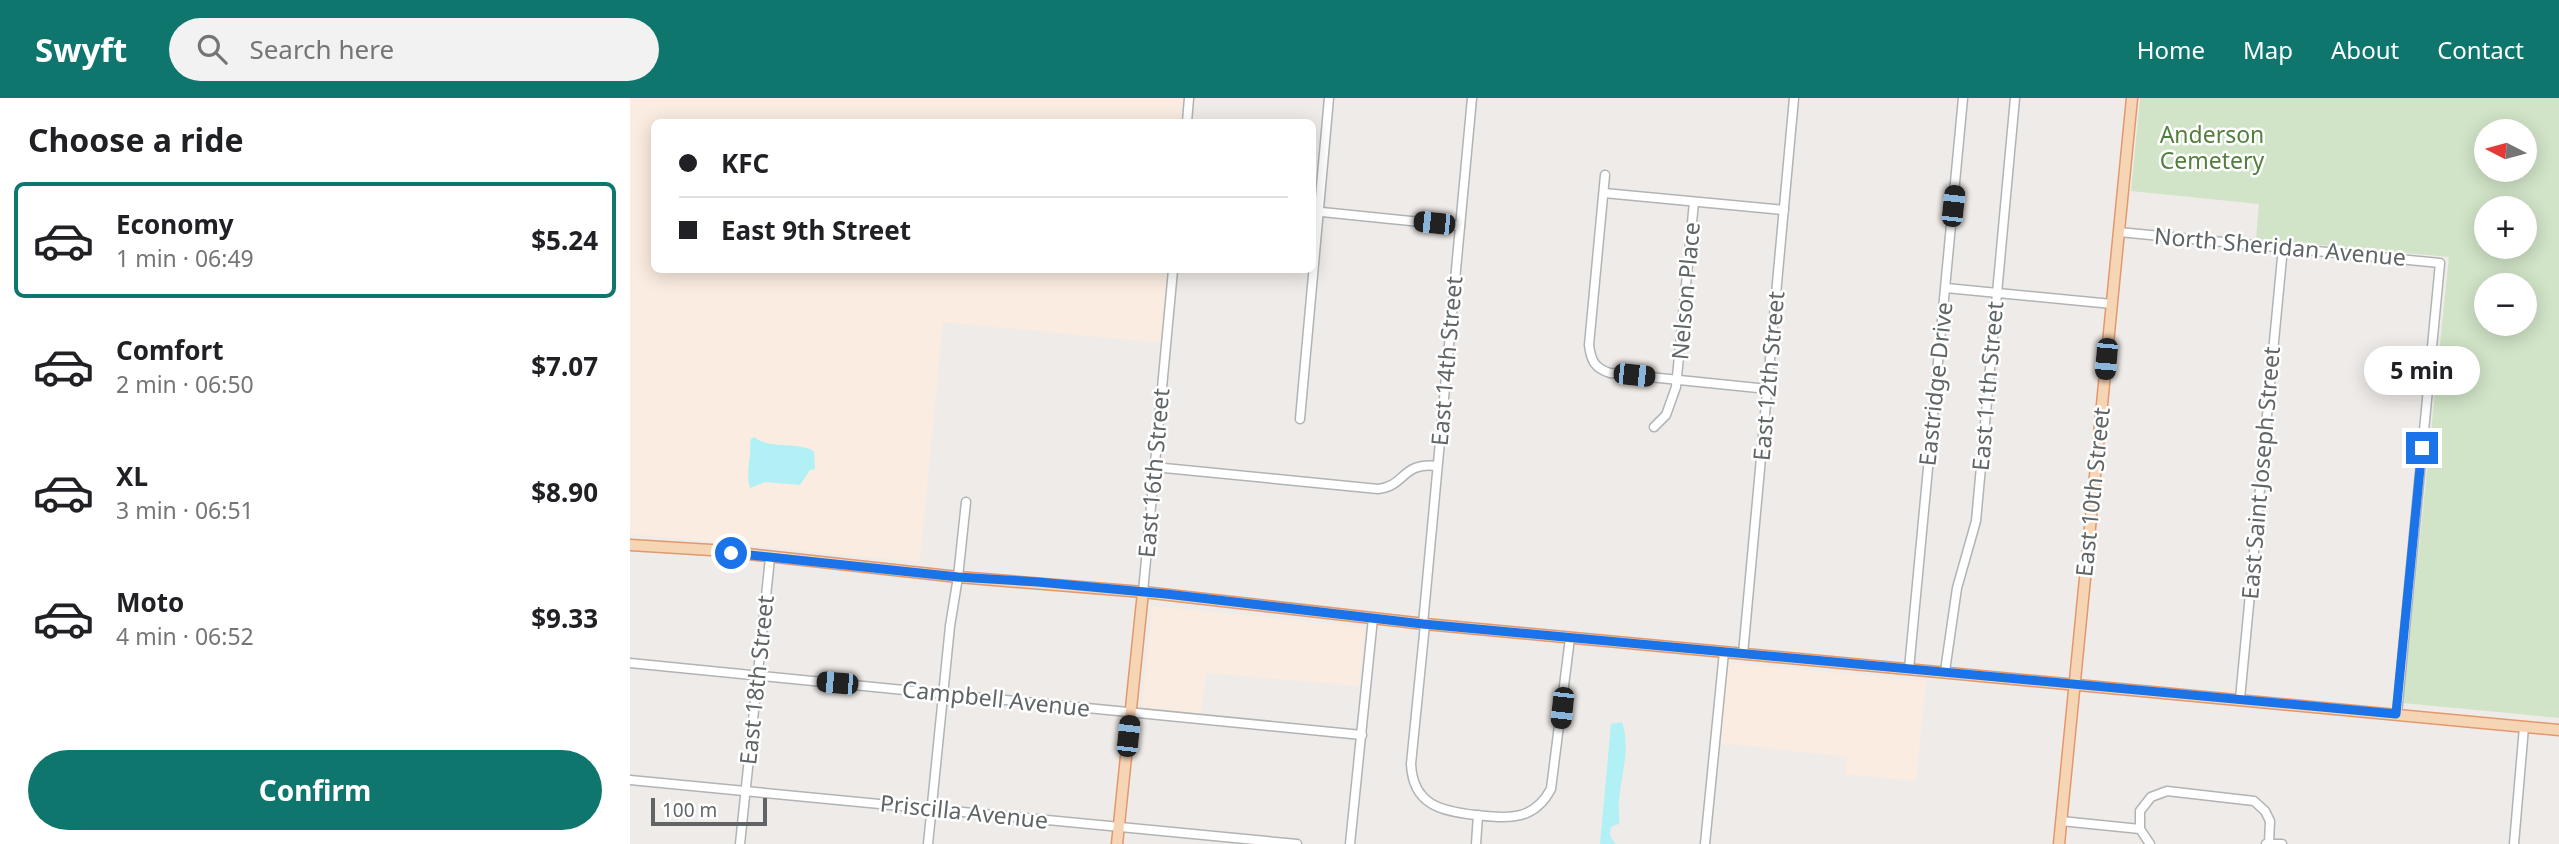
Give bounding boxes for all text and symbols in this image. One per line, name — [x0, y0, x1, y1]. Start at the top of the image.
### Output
search box — [169, 18, 659, 81]
text: Swyft — [35, 27, 127, 72]
icon: search — [193, 30, 231, 68]
text: Search here — [249, 31, 394, 67]
text: Home — [2137, 33, 2205, 66]
text: Map — [2243, 33, 2293, 66]
text: About — [2331, 33, 2399, 66]
text: Contact — [2437, 33, 2524, 66]
text: Choose a ride — [28, 118, 244, 161]
park label: Anderson Cemetery — [2160, 118, 2265, 176]
north arrow — [2474, 119, 2538, 182]
map controls — [2474, 119, 2537, 336]
text: KFC — [721, 145, 769, 181]
car — [1941, 184, 1966, 228]
button: + — [2474, 196, 2537, 259]
text: Economy — [116, 206, 234, 242]
icon: car — [32, 209, 95, 272]
car — [1413, 210, 1456, 236]
text: East 9th Street — [721, 212, 911, 248]
street label: North Sheridan Avenue — [2153, 219, 2407, 273]
street label: Nelson Place — [1663, 221, 1707, 361]
text: $5.24 — [531, 222, 598, 258]
text: 1 min · 06:49 — [116, 242, 254, 274]
button: − — [2474, 273, 2537, 336]
street label: East 14th Street — [1423, 275, 1469, 447]
street label: East 12th Street — [1745, 290, 1791, 462]
street label: Eastridge Drive — [1910, 300, 1960, 467]
street label: East 11th Street — [1964, 300, 2010, 472]
text: Comfort — [116, 332, 224, 368]
icon: car — [32, 335, 95, 398]
car — [2094, 337, 2119, 381]
street label: East Saint Joseph Street — [2233, 345, 2287, 601]
callout: 5 min — [2364, 346, 2480, 396]
text: $7.07 — [531, 348, 598, 384]
text: 5 min — [2390, 354, 2454, 386]
car — [1613, 362, 1656, 388]
text: 2 min · 06:50 — [116, 368, 254, 400]
street label: East 16th Street — [1130, 387, 1176, 559]
street label: East 10th Street — [2067, 406, 2117, 578]
route end — [2406, 432, 2438, 464]
text: XL — [116, 458, 148, 494]
icon: car — [32, 461, 95, 524]
text: $8.90 — [531, 474, 598, 510]
text: 3 min · 06:51 — [116, 494, 254, 526]
route start — [715, 537, 747, 569]
text: Moto — [116, 584, 184, 620]
icon: car — [32, 587, 95, 650]
street label: East 18th Street — [731, 594, 781, 766]
text: $9.33 — [531, 600, 598, 636]
text: 4 min · 06:52 — [116, 620, 254, 652]
car — [816, 671, 859, 695]
street label: Campbell Avenue — [901, 672, 1092, 724]
car — [1550, 686, 1575, 730]
car — [1116, 714, 1141, 758]
button: Confirm — [28, 750, 602, 830]
street label: Priscilla Avenue — [878, 786, 1050, 836]
scale bar — [651, 795, 766, 827]
text: 100 m — [662, 797, 717, 823]

